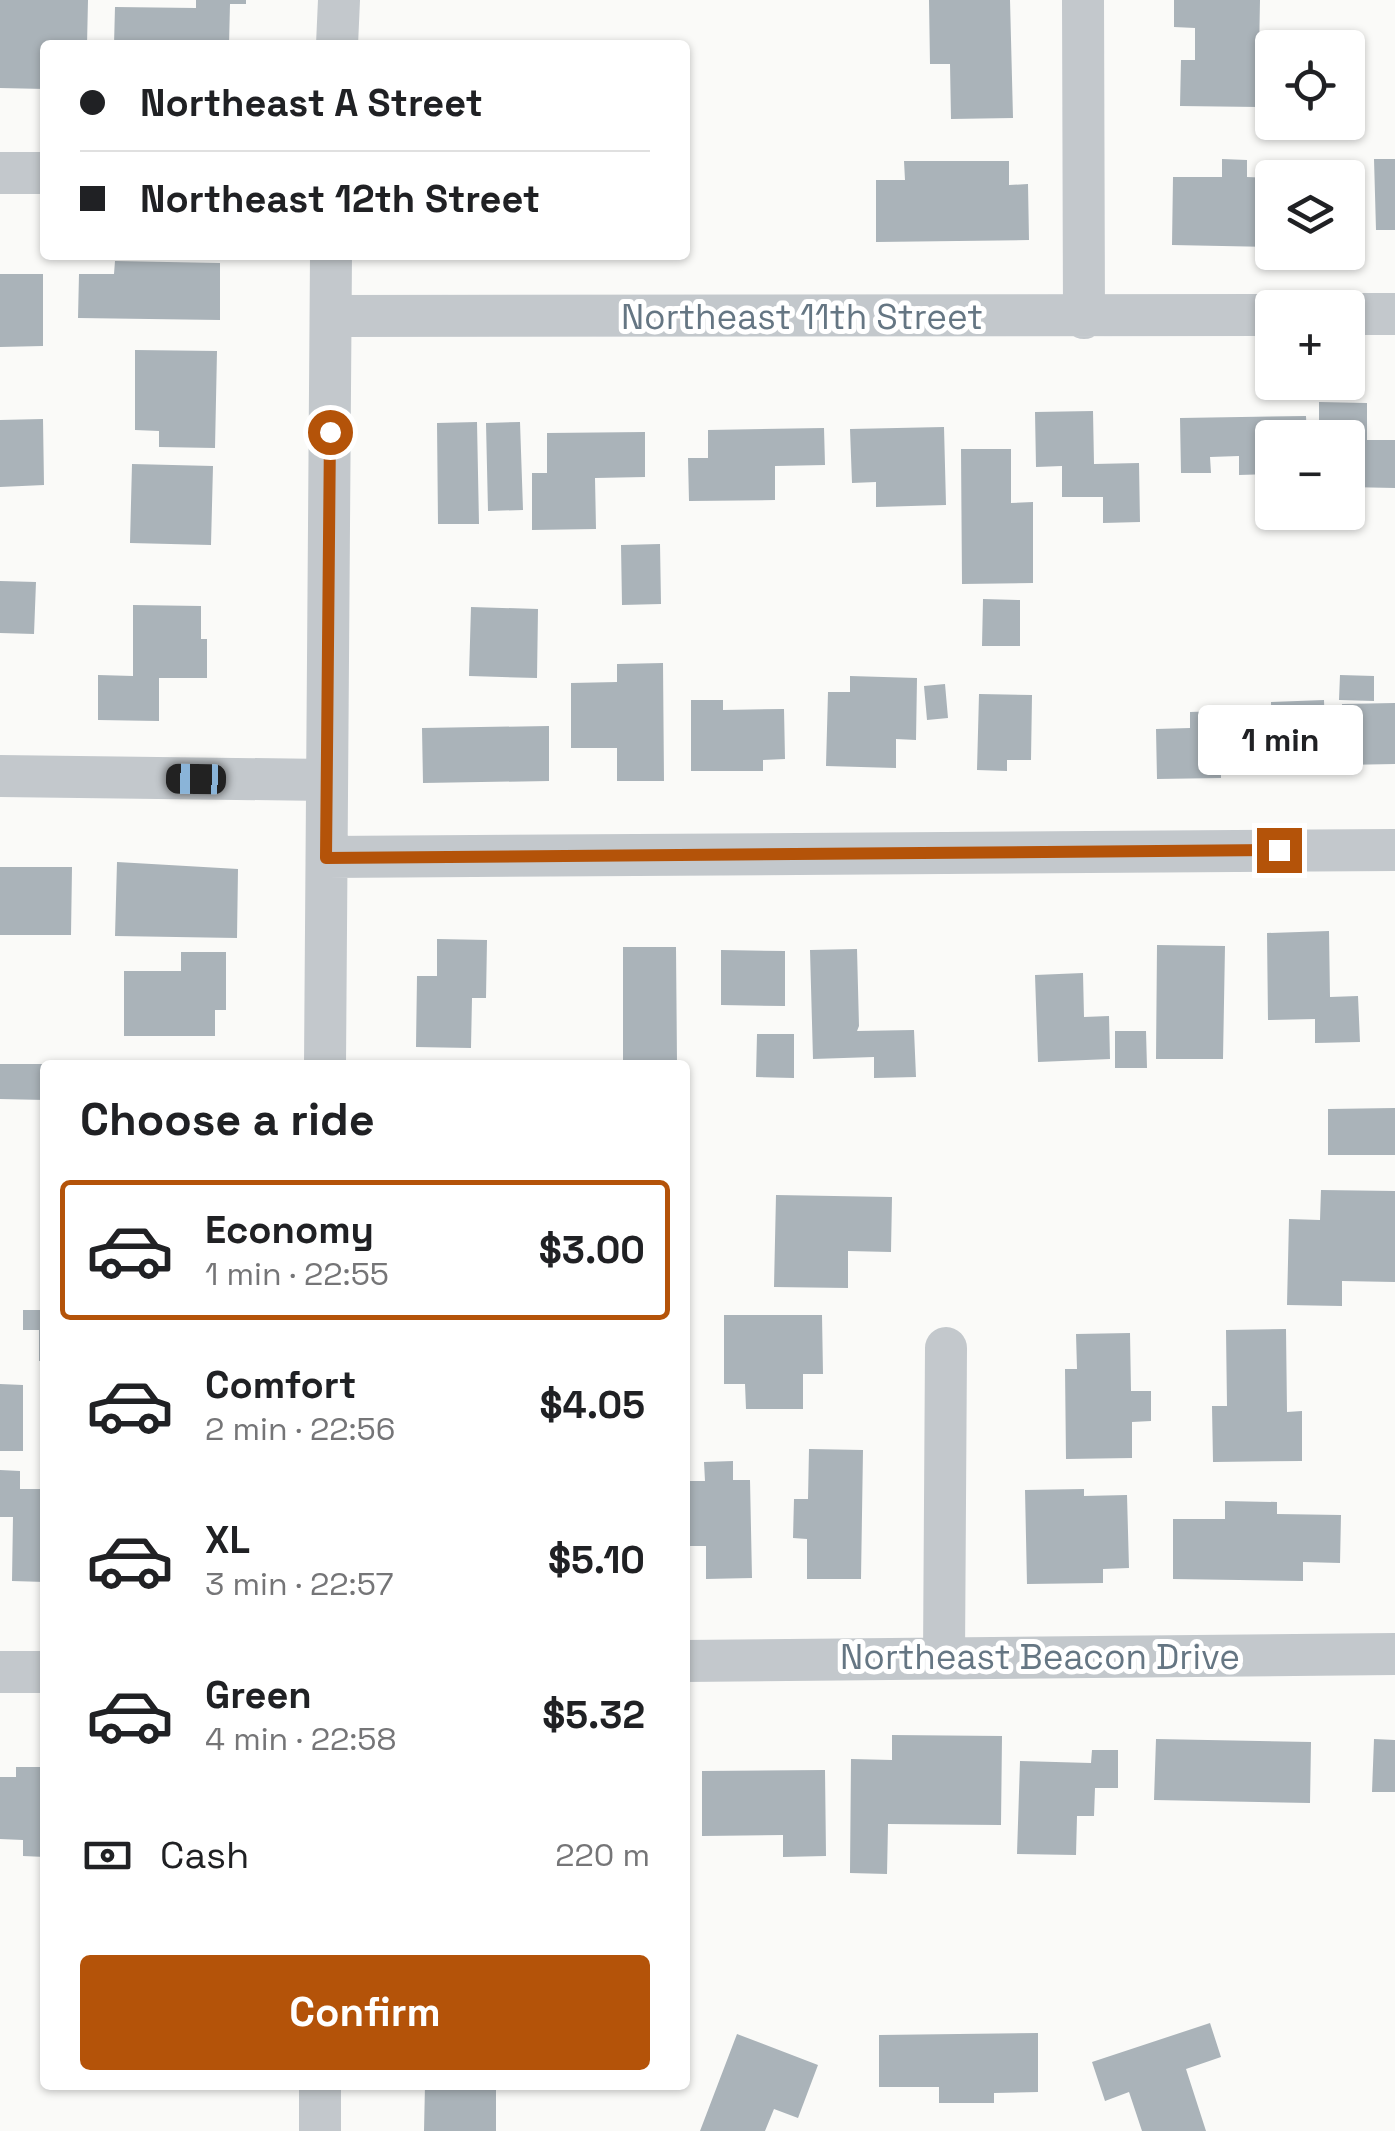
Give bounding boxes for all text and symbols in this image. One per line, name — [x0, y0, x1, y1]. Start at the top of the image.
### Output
map controls — [1255, 30, 1365, 530]
button: locate — [1255, 30, 1365, 140]
text: Northeast A Street — [140, 79, 483, 127]
button: layers — [1255, 160, 1365, 270]
text: Northeast 12th Street — [140, 175, 540, 223]
button: + — [1255, 290, 1365, 400]
street label: Northeast 11th Street — [621, 295, 983, 339]
route start — [308, 410, 353, 455]
button: − — [1255, 420, 1365, 530]
callout: 1 min — [1196, 705, 1362, 775]
text: 1 min — [1241, 720, 1320, 760]
car — [166, 763, 226, 795]
route end — [1257, 828, 1302, 873]
text: Choose a ride — [80, 1091, 375, 1148]
icon: car — [85, 1205, 175, 1295]
text: Economy — [205, 1206, 374, 1254]
text: $3.00 — [539, 1226, 645, 1274]
text: 1 min · 22:55 — [205, 1254, 389, 1294]
icon: car — [85, 1360, 175, 1450]
text: Comfort — [205, 1361, 356, 1409]
text: $4.05 — [540, 1381, 645, 1429]
text: 2 min · 22:56 — [205, 1409, 395, 1449]
icon: car — [85, 1515, 175, 1605]
text: XL — [205, 1516, 250, 1564]
text: $5.10 — [548, 1536, 645, 1584]
text: 3 min · 22:57 — [205, 1564, 393, 1604]
street label: Northeast Beacon Drive — [840, 1635, 1240, 1679]
icon: car — [85, 1670, 175, 1760]
text: Green — [205, 1671, 312, 1719]
text: $5.32 — [542, 1691, 645, 1739]
text: 4 min · 22:58 — [205, 1719, 396, 1759]
icon: cash — [80, 1828, 135, 1883]
text: Cash — [160, 1831, 249, 1879]
text: 220 m — [555, 1835, 650, 1875]
button: Confirm — [80, 1955, 650, 2070]

